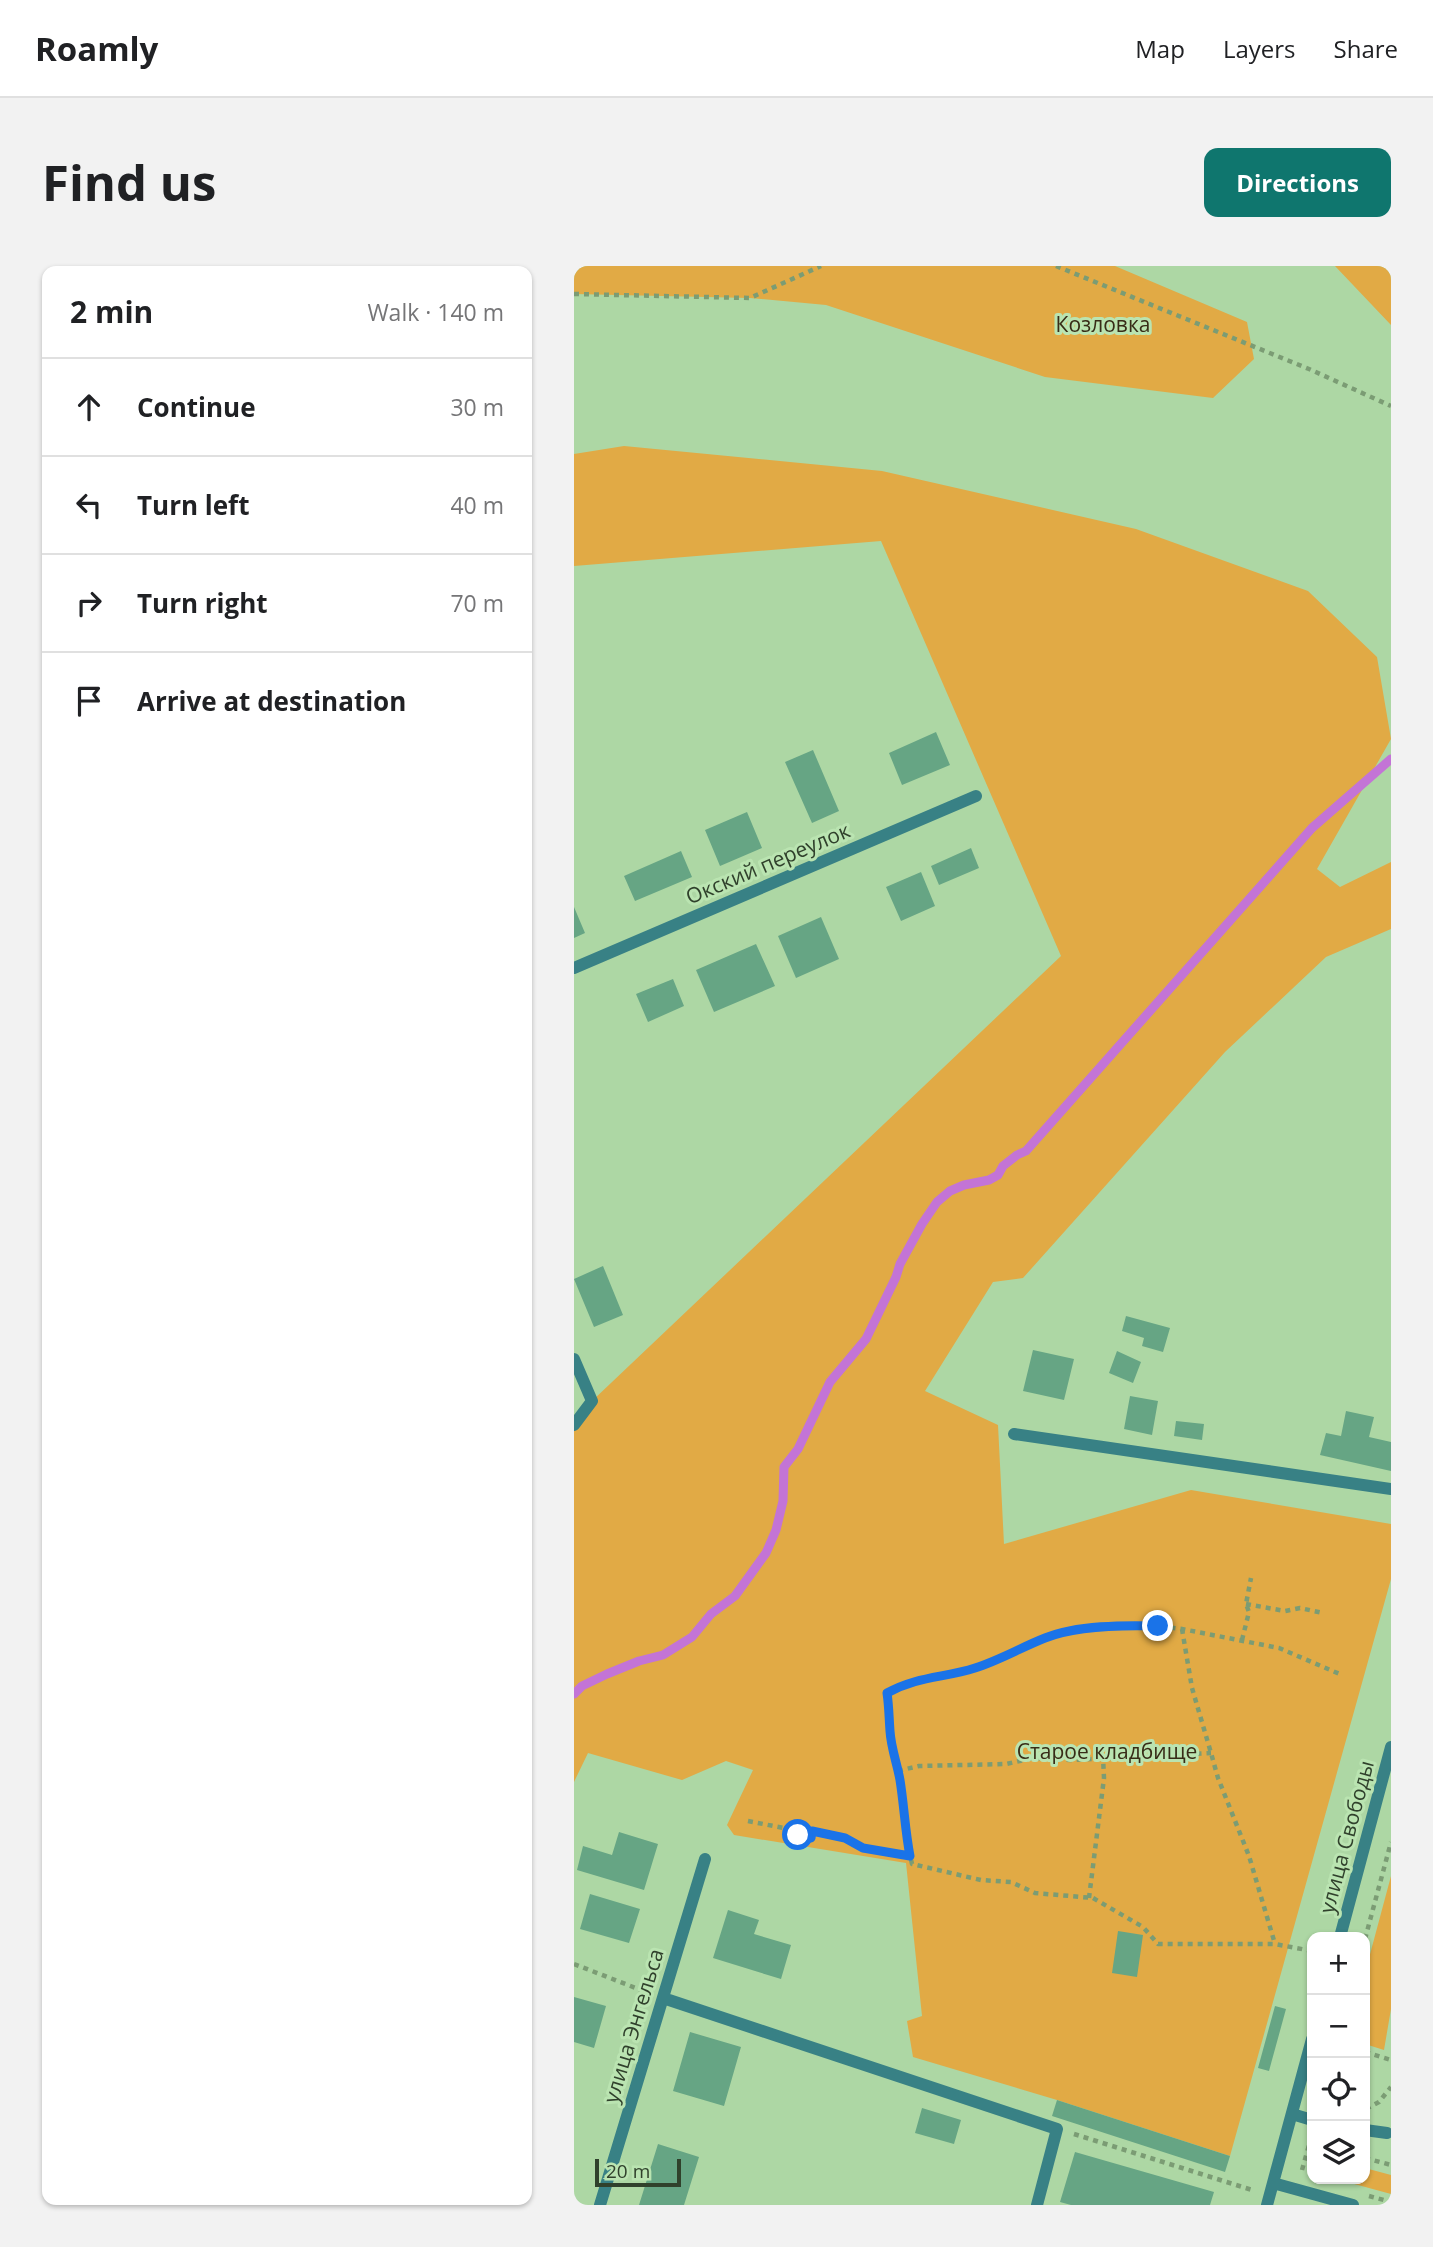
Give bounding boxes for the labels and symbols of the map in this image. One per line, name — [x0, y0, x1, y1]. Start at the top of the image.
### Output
park label: Козловка — [1056, 310, 1150, 338]
street label: Окский переулок — [681, 816, 854, 910]
route end — [1142, 1610, 1173, 1641]
park label: Старое кладбище — [1017, 1737, 1197, 1765]
street label: улица Свободы — [1312, 1757, 1380, 1916]
route start — [782, 1819, 813, 1850]
street label: улица Энгельса — [596, 1945, 670, 2106]
scale bar — [595, 2156, 681, 2188]

